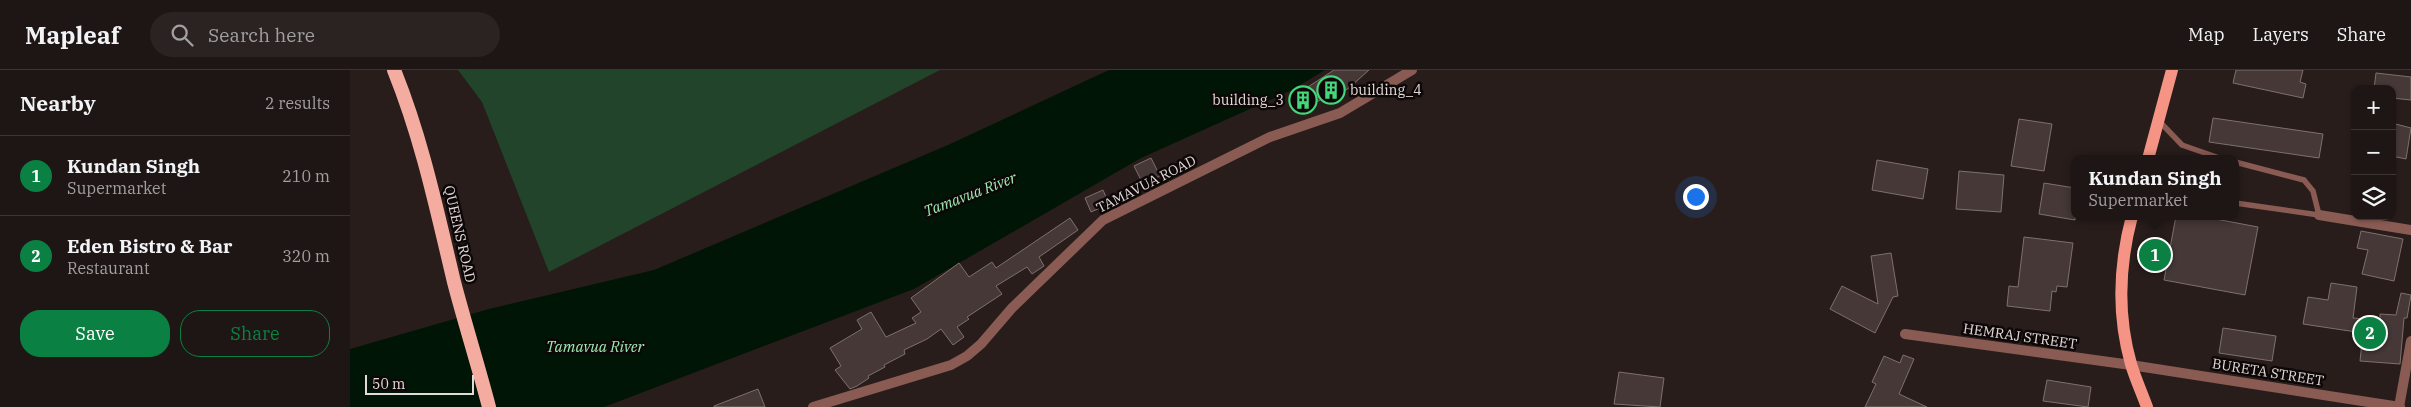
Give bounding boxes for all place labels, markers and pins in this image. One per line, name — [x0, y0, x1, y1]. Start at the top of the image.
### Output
building icon: building_4 — [1316, 75, 1346, 105]
place label: building_4 — [1350, 81, 1422, 99]
building icon: building_3 — [1288, 85, 1318, 115]
place label: building_3 — [1212, 91, 1284, 109]
pin: 1 — [2139, 236, 2171, 274]
pin: 2 — [2354, 314, 2386, 352]

